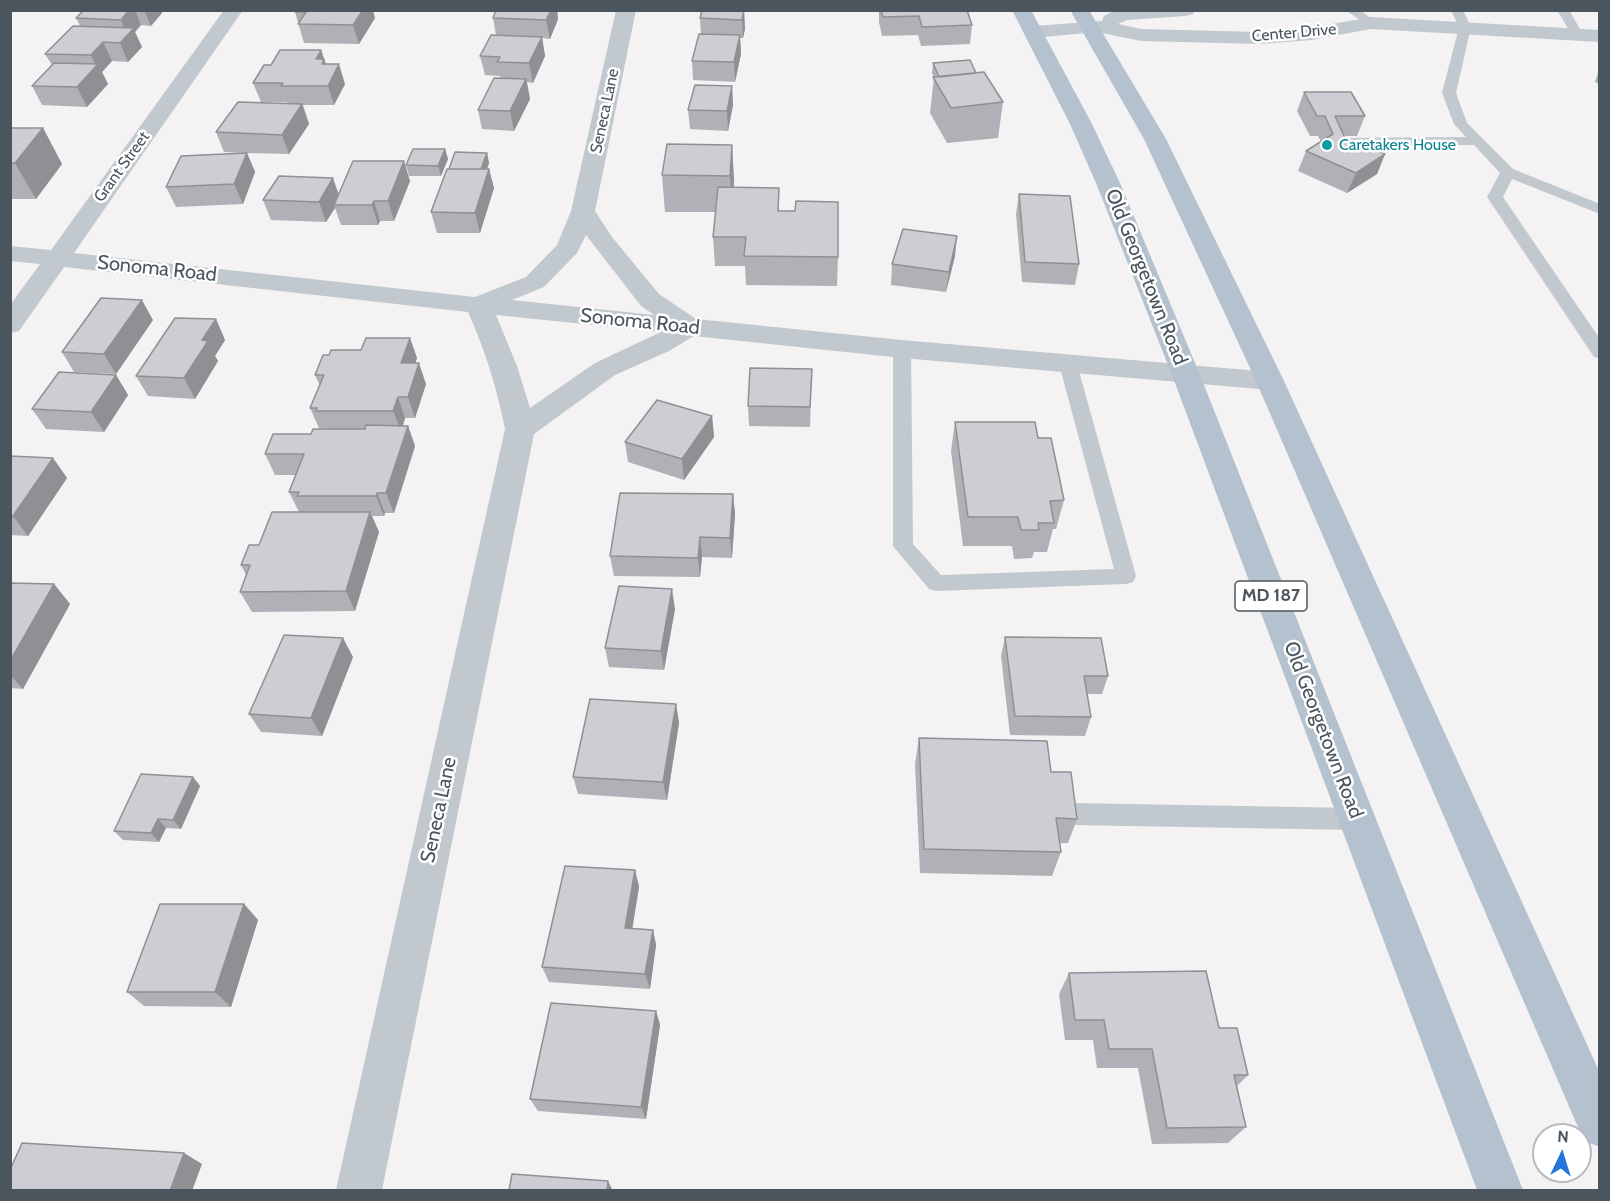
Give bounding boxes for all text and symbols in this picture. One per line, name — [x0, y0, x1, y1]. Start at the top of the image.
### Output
street label: Center Drive — [1251, 20, 1337, 46]
street label: Seneca Lane — [587, 67, 623, 155]
street label: Grant Street — [90, 128, 154, 206]
place label: Caretakers House — [1339, 135, 1456, 155]
marker: Caretakers House — [1320, 138, 1334, 152]
street label: Old Georgetown Road — [1100, 186, 1192, 368]
street label: Sonoma Road — [96, 251, 218, 287]
street label: Sonoma Road — [579, 304, 701, 340]
road number: MD 187 — [1235, 581, 1307, 611]
street label: Old Georgetown Road — [1278, 638, 1368, 822]
street label: Seneca Lane — [416, 755, 462, 865]
north arrow — [1532, 1123, 1592, 1183]
text: N — [1557, 1127, 1569, 1146]

